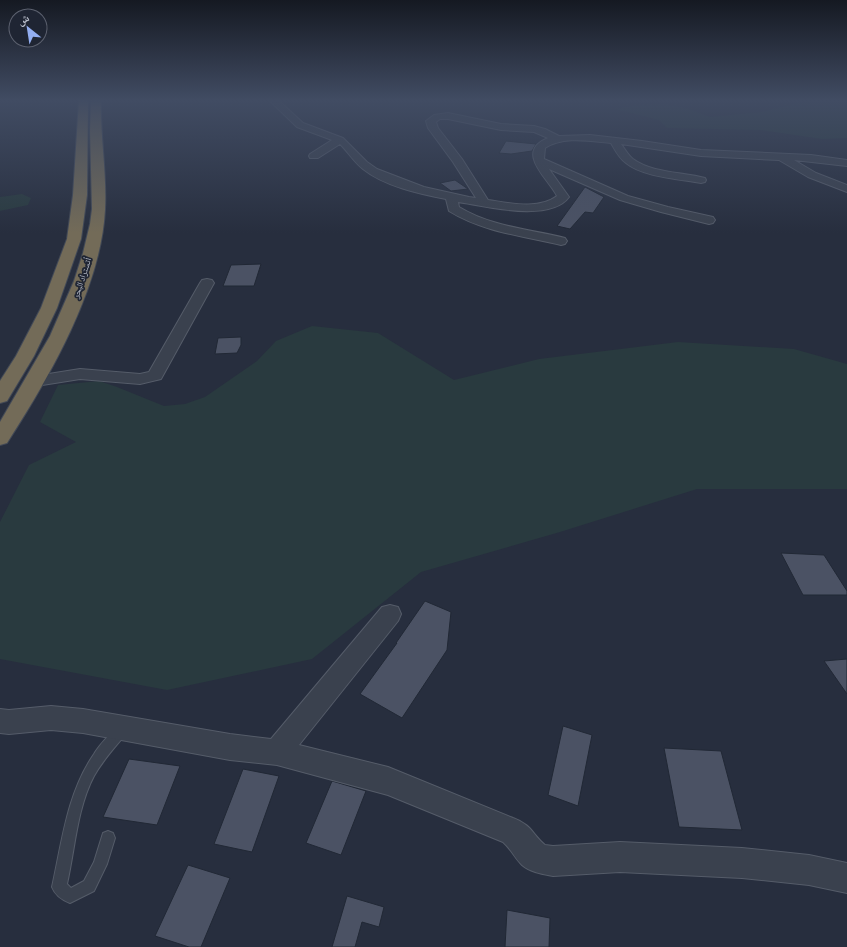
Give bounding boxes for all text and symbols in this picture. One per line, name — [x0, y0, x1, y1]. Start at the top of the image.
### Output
north arrow — [8, 8, 48, 48]
text: ش — [14, 10, 32, 29]
street label: أتستراد البحر — [69, 256, 95, 301]

